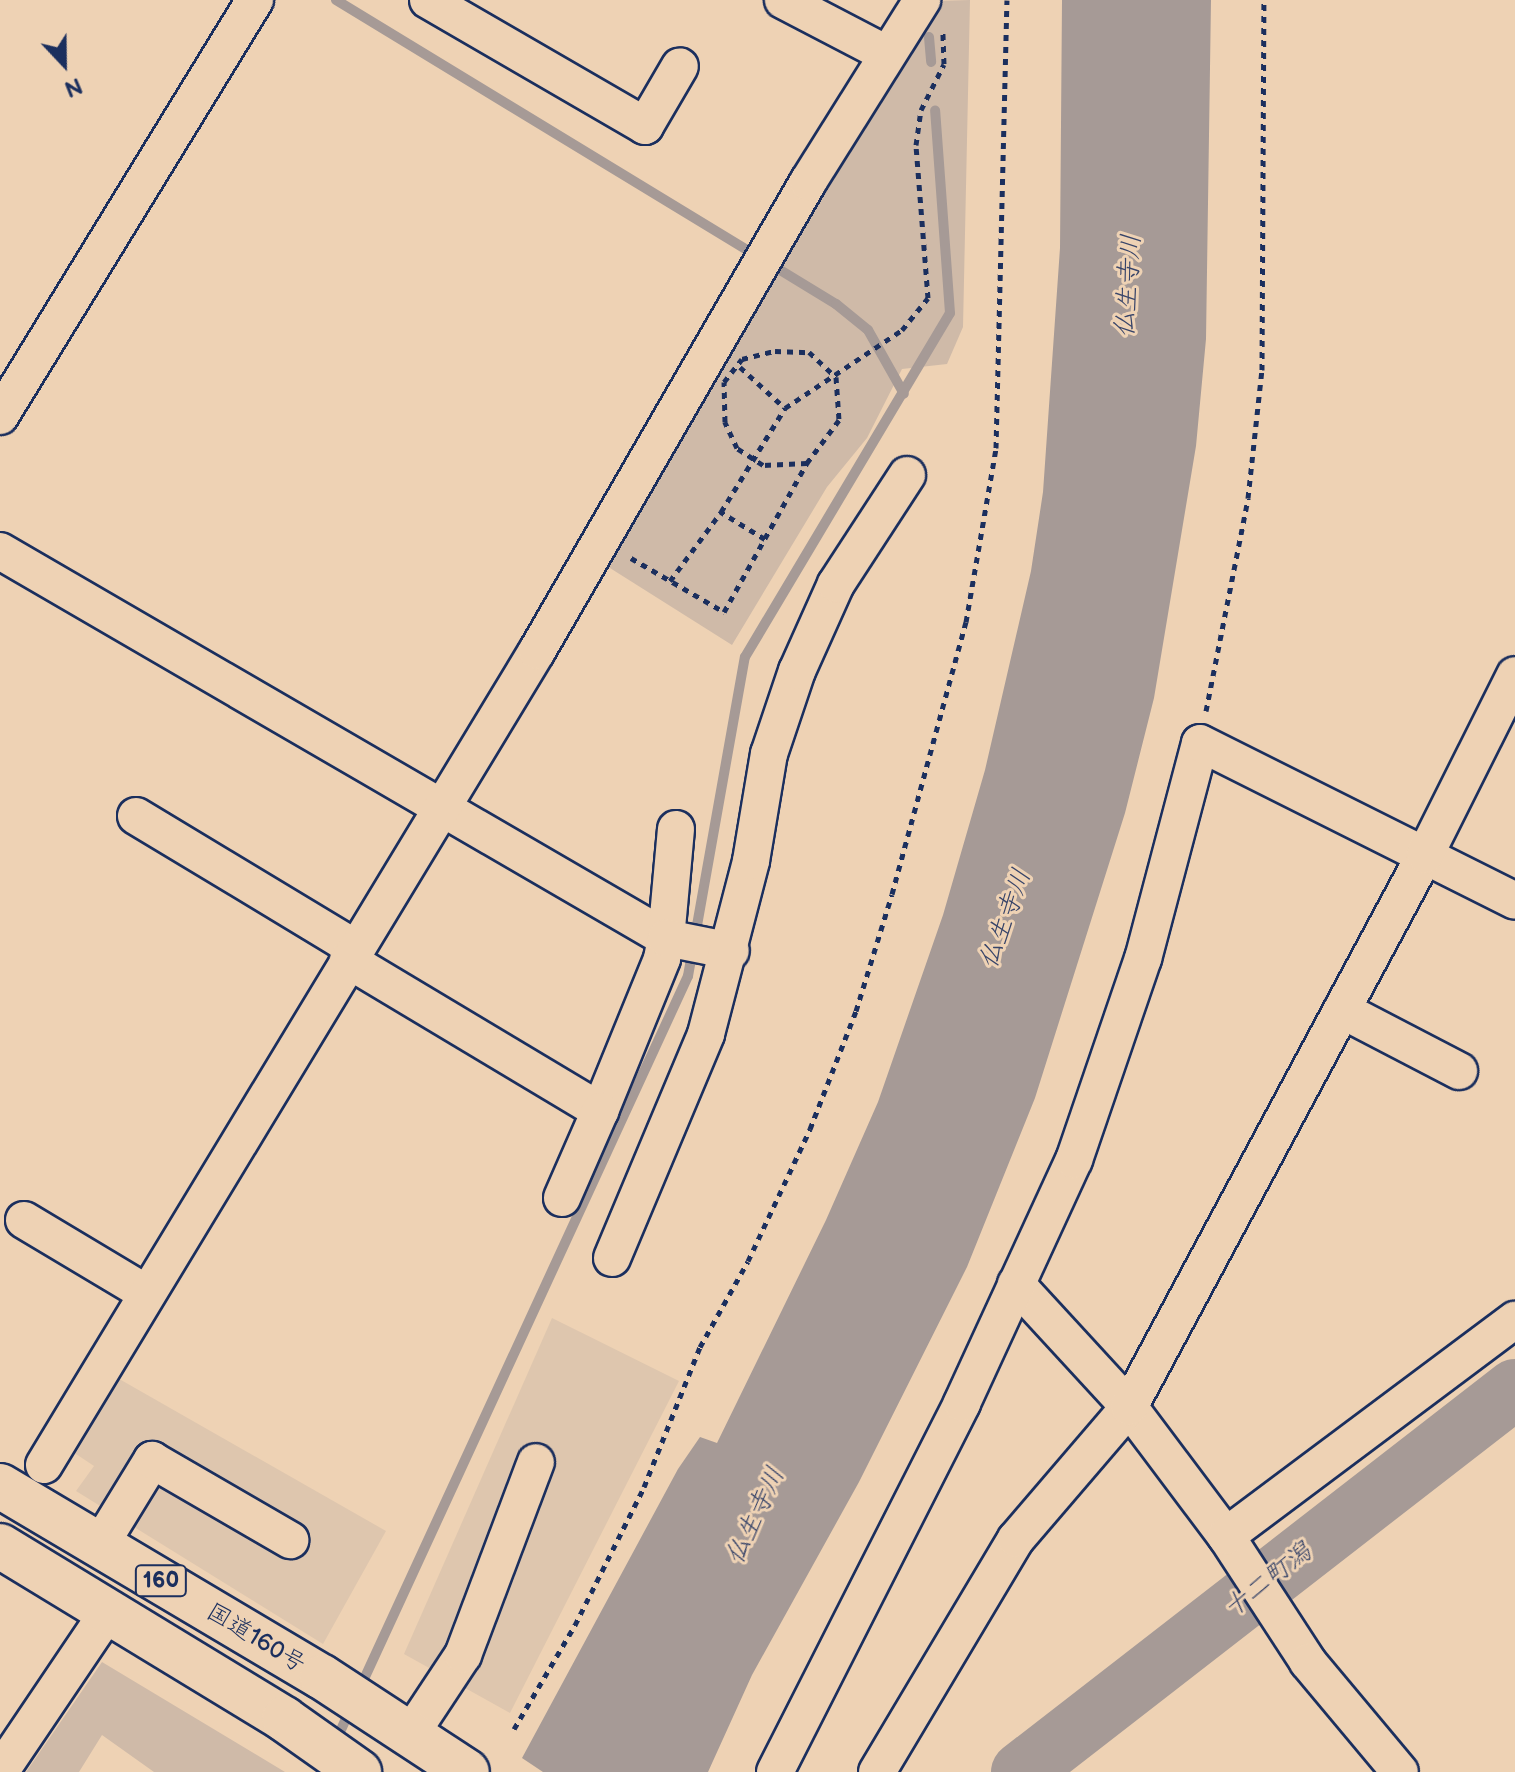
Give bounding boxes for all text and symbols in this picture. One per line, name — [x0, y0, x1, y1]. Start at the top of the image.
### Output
north arrow — [24, 24, 104, 104]
text: N — [60, 71, 86, 102]
water label: 仏生寺川 — [1110, 233, 1148, 339]
water label: 仏生寺川 — [974, 865, 1038, 973]
water label: 仏生寺川 — [720, 1462, 792, 1570]
water label: 十二町潟 — [1217, 1537, 1319, 1625]
road number: 160 — [133, 1563, 189, 1599]
street label: 国道160号 — [201, 1597, 311, 1679]

